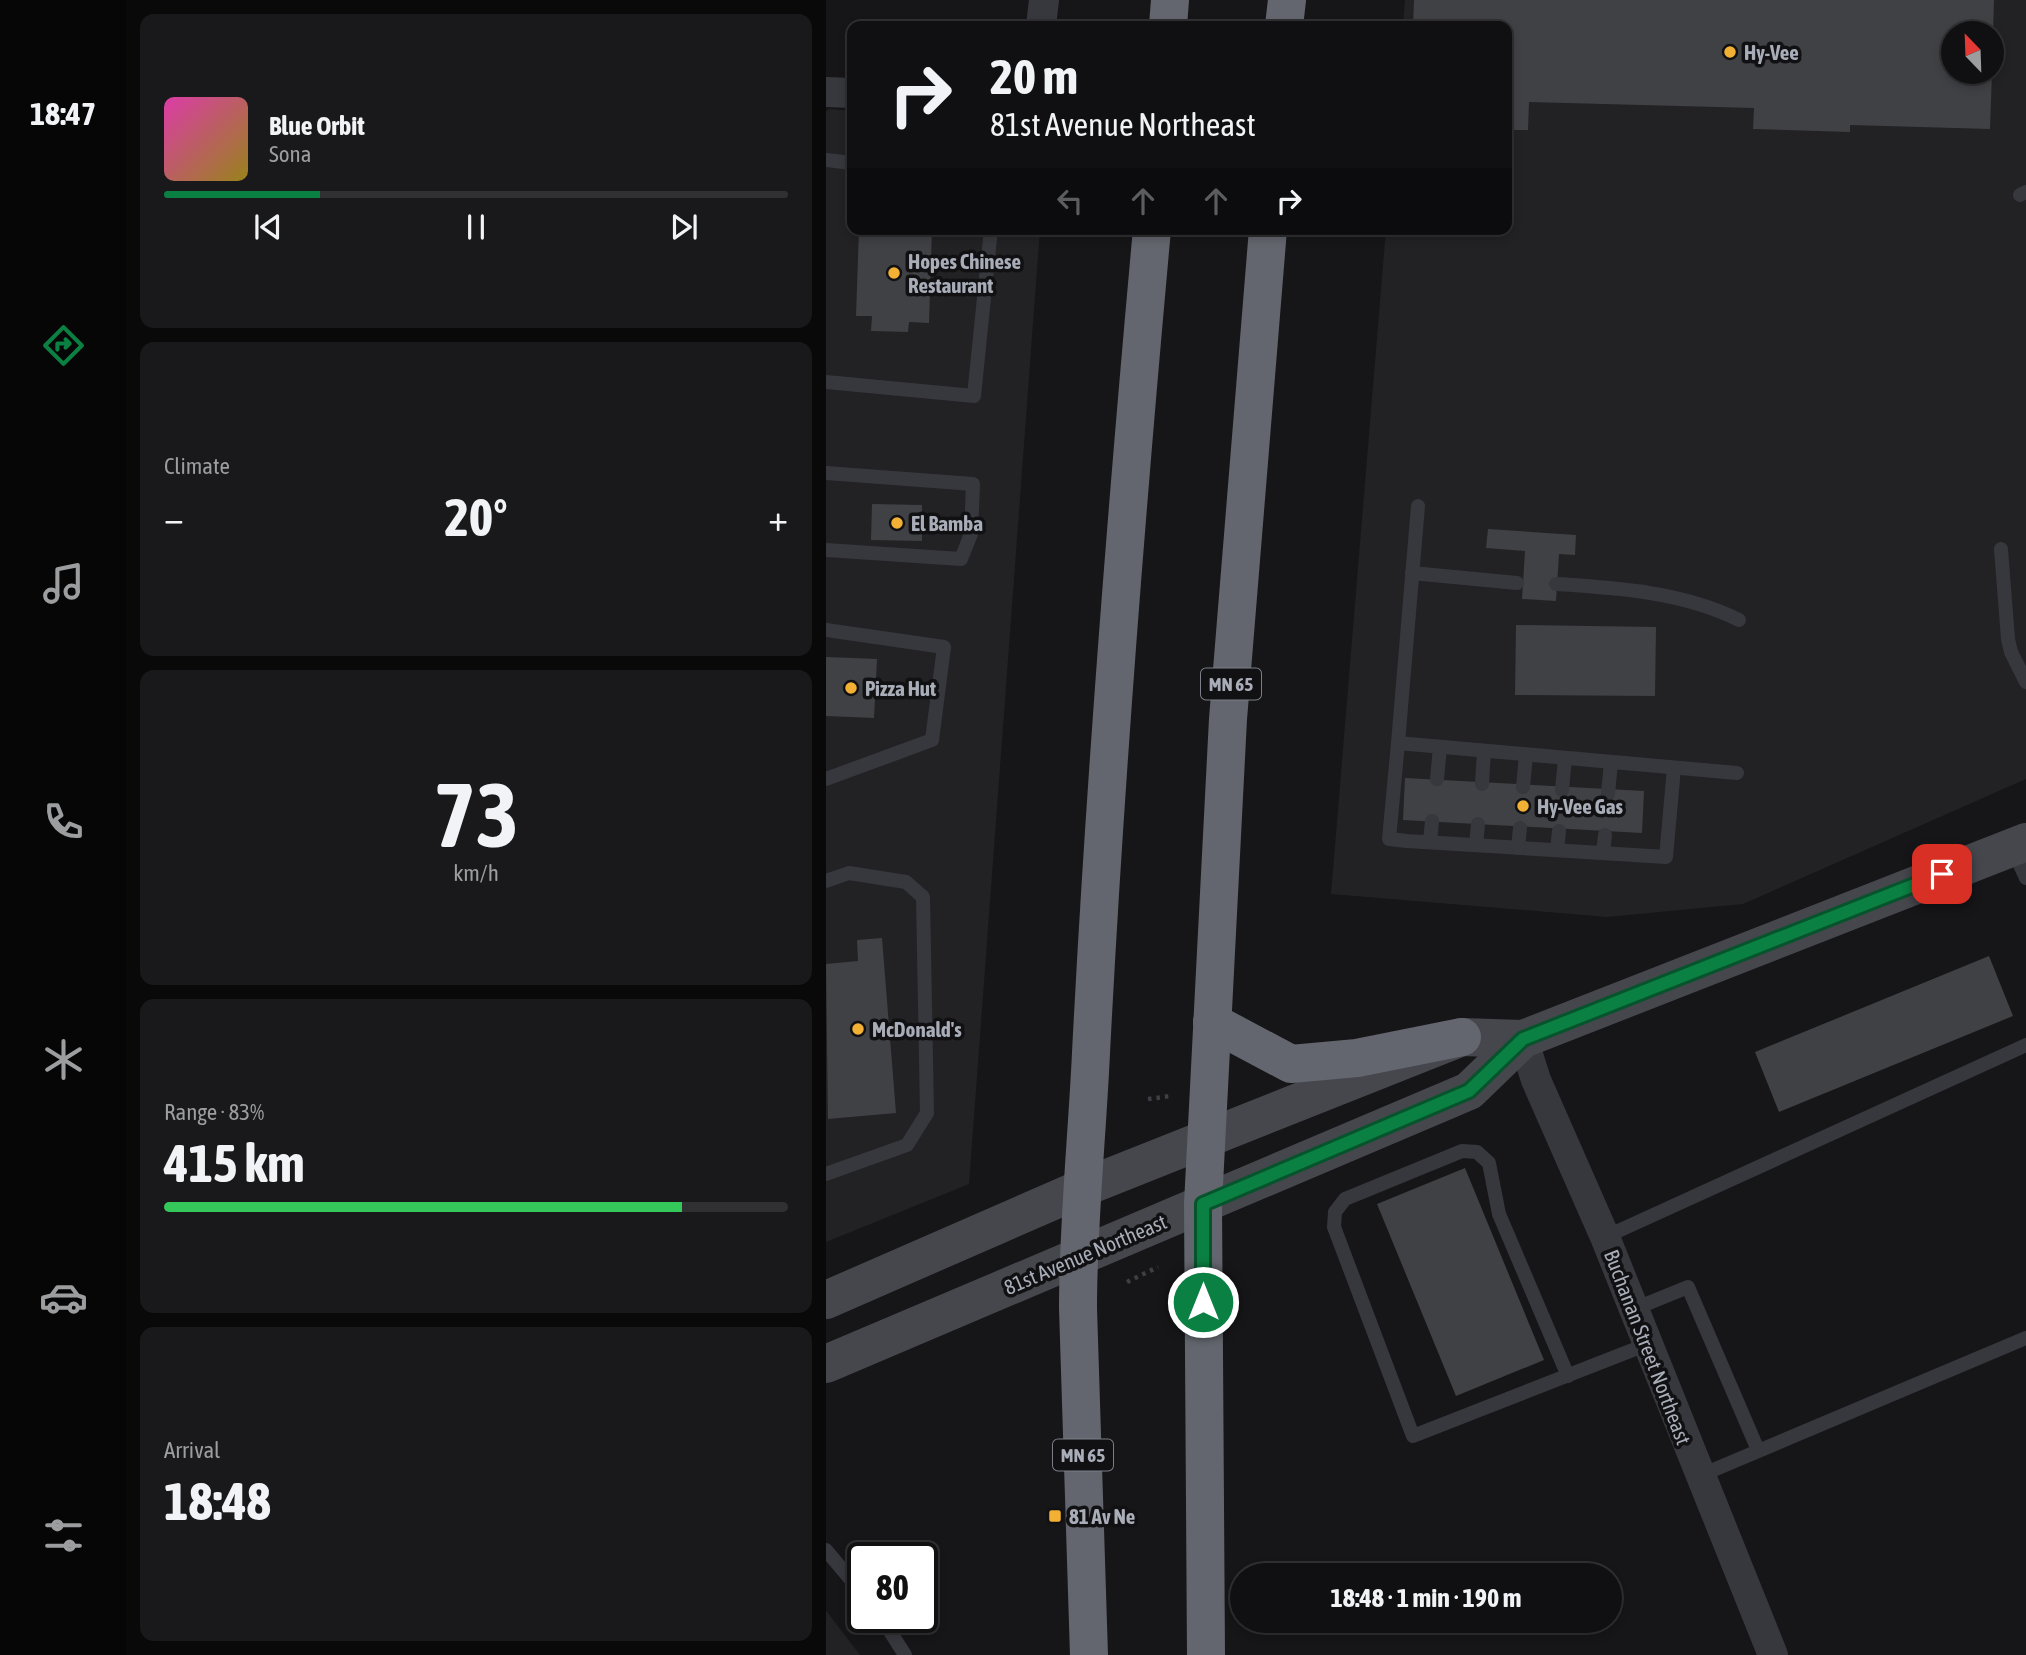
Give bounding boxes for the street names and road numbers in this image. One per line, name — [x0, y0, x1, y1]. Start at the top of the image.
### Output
road number: MN 65 — [1201, 668, 1261, 699]
street label: 81st Avenue Northeast — [1000, 1209, 1170, 1299]
street label: Buchanan Street Northeast — [1600, 1246, 1696, 1448]
road number: MN 65 — [1053, 1440, 1113, 1470]

